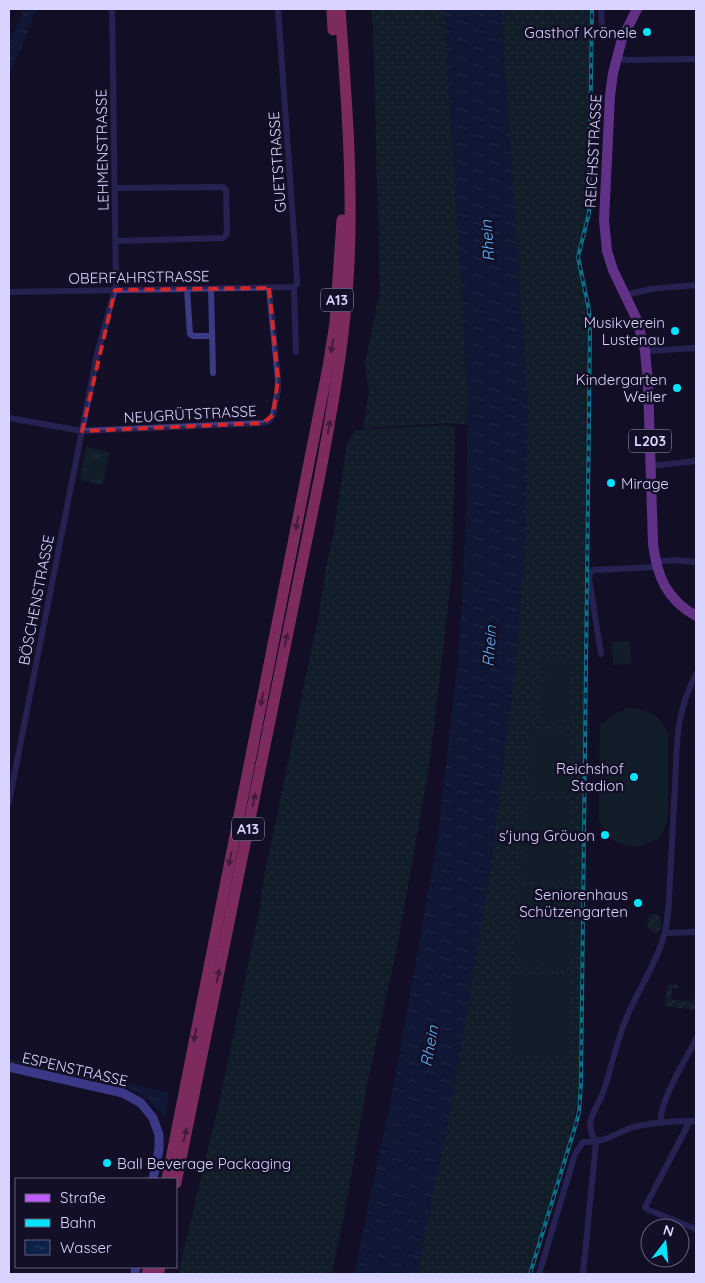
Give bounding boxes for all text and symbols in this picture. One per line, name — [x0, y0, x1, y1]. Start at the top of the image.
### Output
place label: Gasthof Krönele — [524, 23, 637, 42]
marker: Gasthof Krönele — [641, 26, 653, 38]
street label: LEHMENSTRASSE — [91, 89, 113, 211]
street label: REICHSSTRASSE — [581, 94, 605, 208]
street label: GUETSTRASSE — [264, 111, 290, 213]
water label: Rhein — [476, 219, 498, 262]
street label: OBERFAHRSTRASSE — [68, 266, 210, 288]
road number: A13 — [321, 288, 353, 312]
place label: Musikverein Lustenau — [584, 313, 665, 349]
marker: Musikverein Lustenau — [669, 325, 681, 337]
one-way arrow — [327, 338, 335, 354]
place label: Kindergarten Weiler — [576, 370, 667, 406]
marker: Kindergarten Weiler — [671, 382, 683, 394]
street label: NEUGRÜTSTRASSE — [123, 401, 257, 427]
one-way arrow — [325, 419, 333, 435]
road number: L203 — [629, 430, 671, 452]
place label: Mirage — [621, 474, 669, 493]
marker: Mirage — [605, 477, 617, 489]
one-way arrow — [293, 515, 301, 531]
street label: BÖSCHENSTRASSE — [14, 533, 58, 667]
water label: Rhein — [478, 624, 500, 667]
one-way arrow — [282, 633, 290, 648]
one-way arrow — [257, 692, 265, 708]
place label: Reichshof Stadion — [556, 759, 625, 795]
marker: Reichshof Stadion — [628, 771, 640, 783]
one-way arrow — [250, 792, 258, 807]
road number: A13 — [232, 818, 264, 841]
place label: s'jung Gröuon — [499, 826, 595, 845]
marker: s'jung Gröuon — [599, 829, 611, 841]
one-way arrow — [225, 851, 233, 867]
place label: Seniorenhaus Schützengarten — [519, 885, 628, 921]
marker: Seniorenhaus Schützengarten — [632, 897, 644, 909]
one-way arrow — [214, 968, 222, 984]
water label: Rhein — [416, 1023, 443, 1068]
one-way arrow — [190, 1028, 198, 1044]
street label: ESPENSTRASSE — [20, 1048, 130, 1090]
one-way arrow — [182, 1127, 190, 1143]
place label: Ball Beverage Packaging — [117, 1154, 291, 1173]
marker: Ball Beverage Packaging — [101, 1157, 113, 1169]
legend — [15, 1178, 178, 1268]
text: Straße — [60, 1188, 106, 1207]
text: Bahn — [60, 1213, 96, 1232]
north arrow — [640, 1218, 690, 1268]
text: N — [661, 1220, 676, 1241]
text: Wasser — [60, 1238, 112, 1257]

